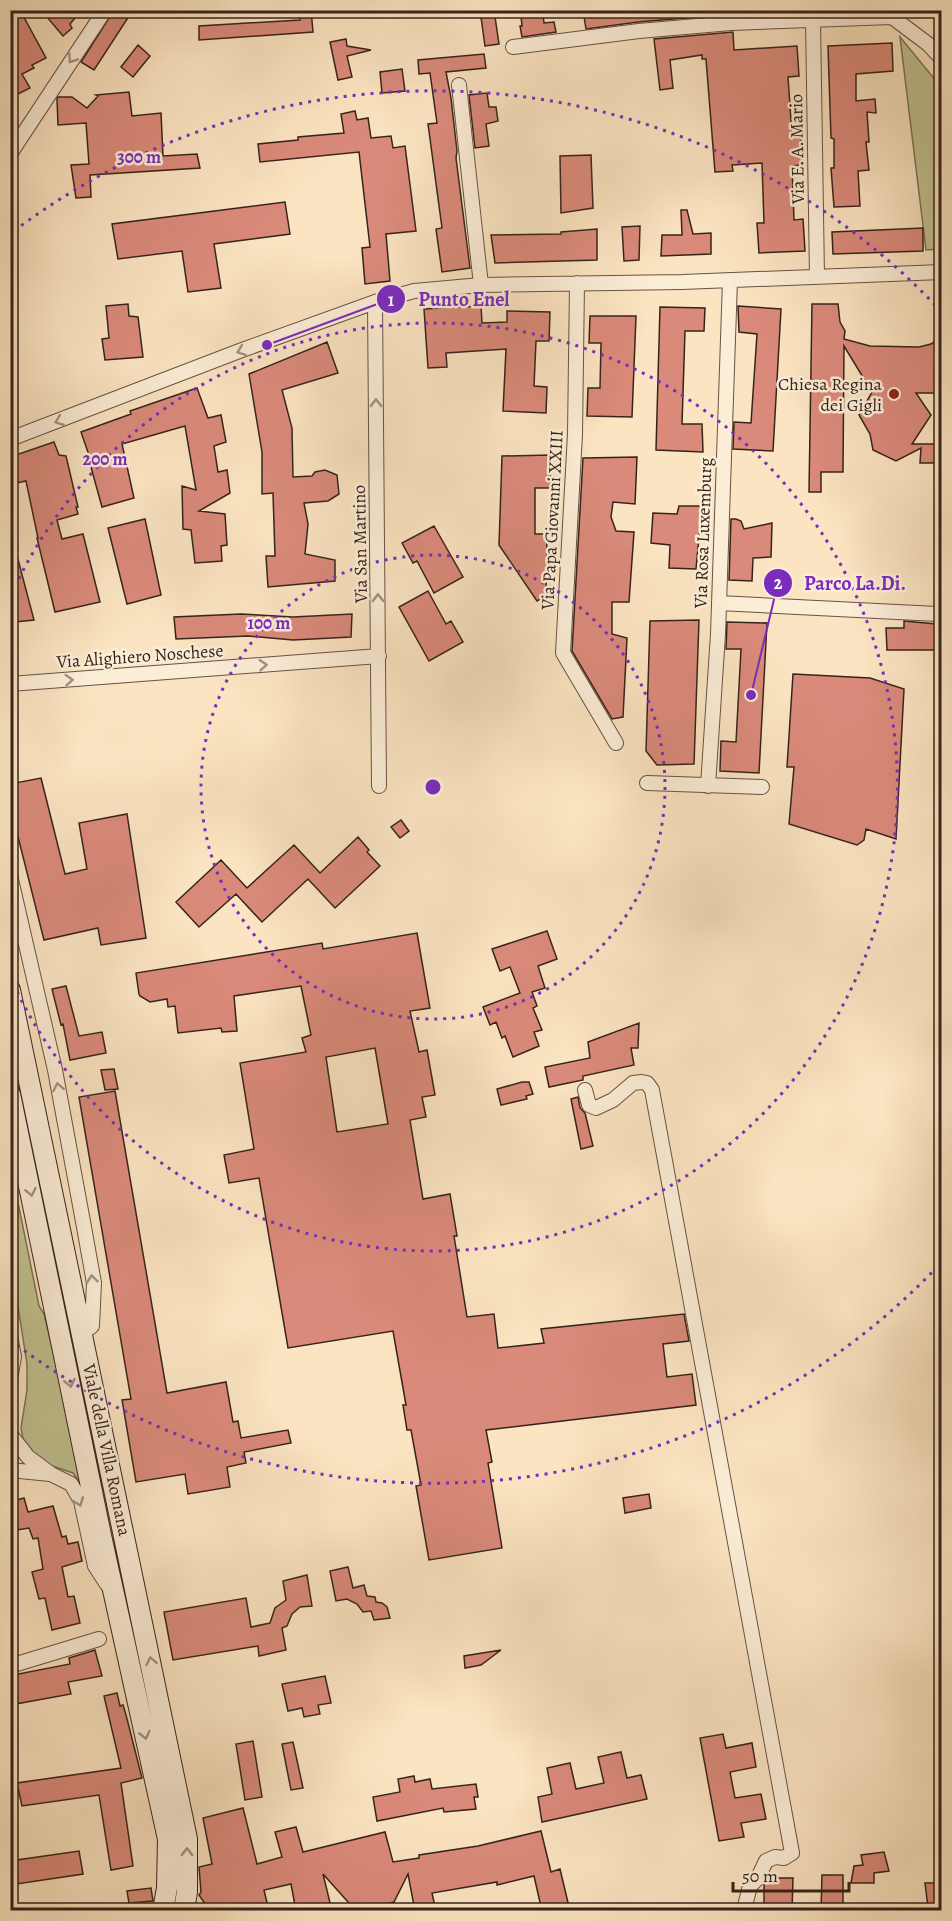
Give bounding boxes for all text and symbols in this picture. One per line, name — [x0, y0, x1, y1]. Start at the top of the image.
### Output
one-way arrow — [68, 53, 80, 63]
street label: Via E. A. Mario — [784, 94, 810, 205]
text: 300 m — [117, 145, 161, 169]
callout: Punto Enel — [376, 280, 521, 318]
text: Punto Enel — [418, 286, 510, 313]
text: 1 — [388, 288, 395, 312]
one-way arrow — [236, 344, 247, 356]
place label: Chiesa Regina dei Gigli — [778, 372, 883, 417]
marker: Chiesa Regina dei Gigli — [887, 387, 901, 401]
one-way arrow — [370, 398, 382, 407]
one-way arrow — [54, 414, 65, 426]
street label: Via Papa Giovanni XXIII — [535, 430, 569, 611]
text: 200 m — [82, 447, 128, 471]
street label: Via Rosa Luxemburg — [688, 457, 718, 610]
street label: Via San Martino — [347, 485, 373, 604]
callout: Parco La.Di. — [763, 564, 918, 602]
text: Parco La.Di. — [804, 570, 906, 597]
text: 2 — [774, 571, 783, 595]
one-way arrow — [372, 593, 384, 602]
text: 100 m — [248, 611, 290, 635]
street label: Via Alighiero Noschese — [55, 638, 224, 674]
one-way arrow — [259, 659, 268, 672]
one-way arrow — [64, 673, 73, 686]
centre of rings — [423, 777, 443, 797]
one-way arrow — [52, 1083, 65, 1093]
one-way arrow — [24, 1187, 37, 1197]
one-way arrow — [86, 1274, 99, 1284]
street label: Viale della Villa Romana — [77, 1361, 137, 1539]
one-way arrow — [63, 1378, 76, 1388]
one-way arrow — [72, 1496, 85, 1507]
one-way arrow — [145, 1656, 158, 1666]
one-way arrow — [138, 1730, 151, 1740]
one-way arrow — [181, 1848, 193, 1857]
scale bar — [733, 1855, 848, 1893]
text: 50 m — [742, 1864, 778, 1888]

